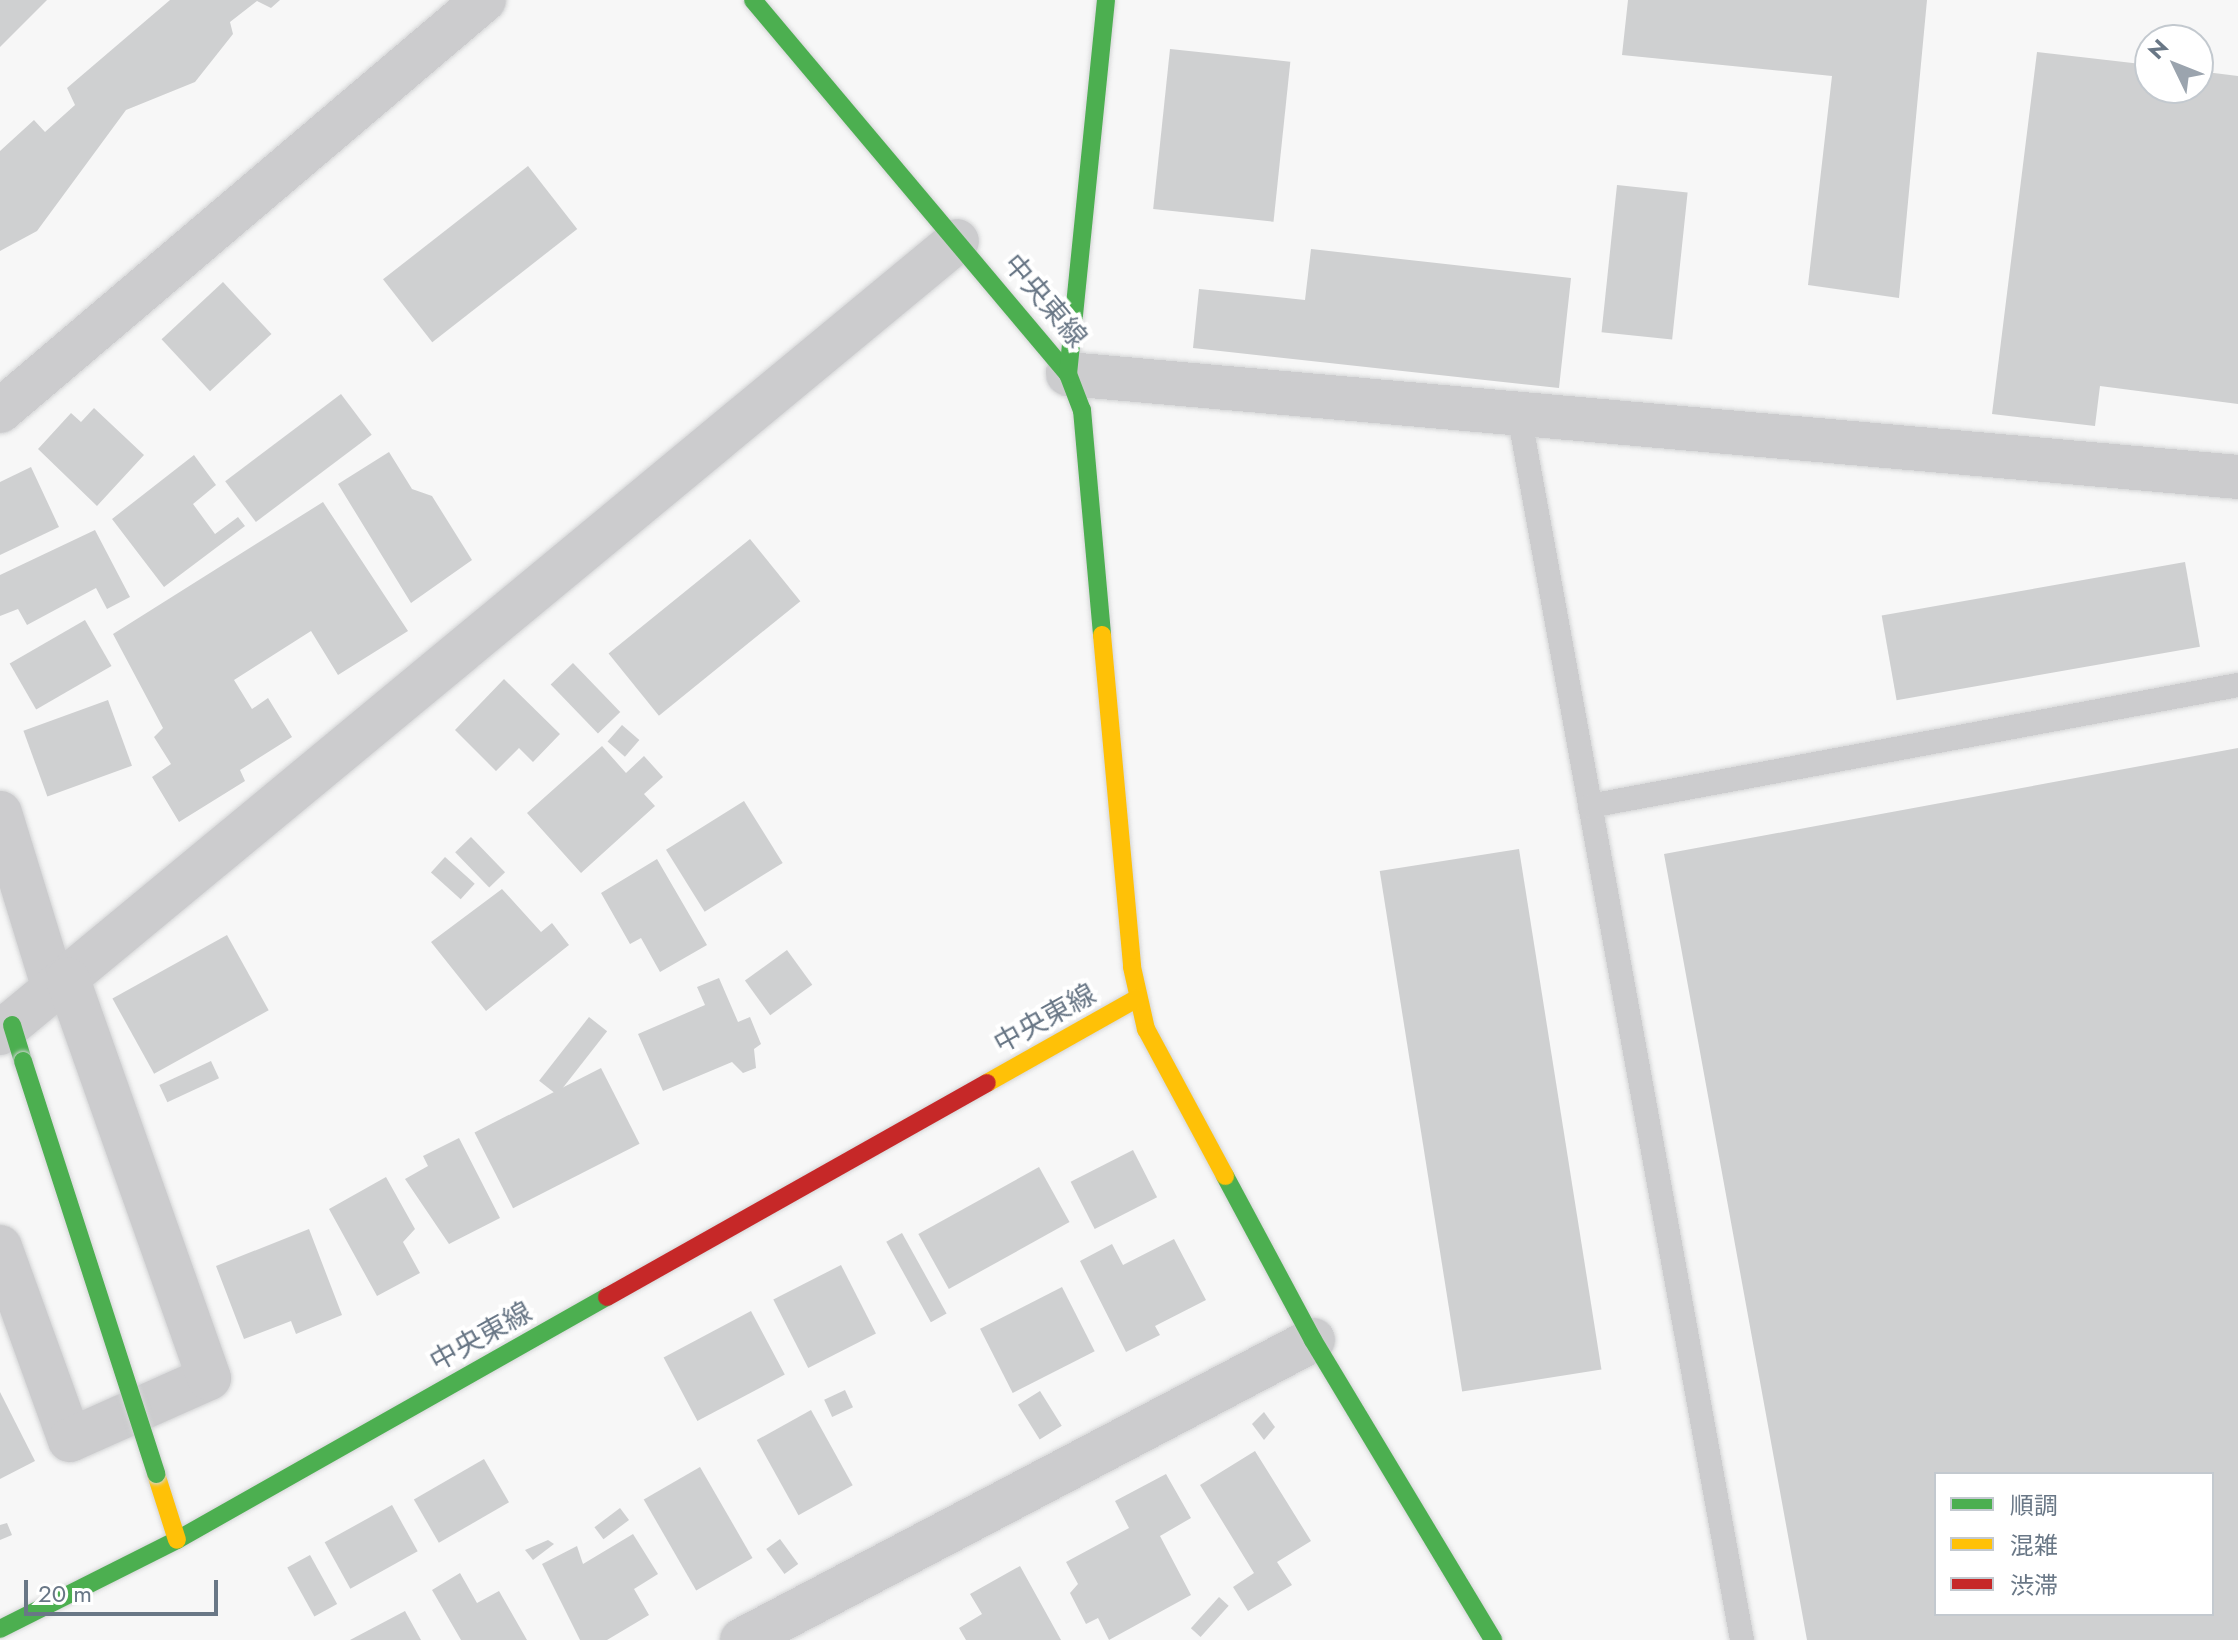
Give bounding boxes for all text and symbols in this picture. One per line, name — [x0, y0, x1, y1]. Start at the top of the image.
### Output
north arrow — [2134, 24, 2214, 104]
text: N — [2140, 32, 2176, 66]
street label: 中央東線 — [996, 247, 1094, 355]
street label: 中央東線 — [988, 977, 1102, 1061]
street label: 中央東線 — [424, 1295, 538, 1379]
legend — [1934, 1472, 2214, 1616]
text: 順調 — [2010, 1488, 2058, 1523]
text: 混雑 — [2010, 1528, 2058, 1563]
scale bar — [28, 1564, 222, 1614]
text: 渋滞 — [2010, 1568, 2058, 1603]
text: 20 m — [38, 1576, 92, 1611]

